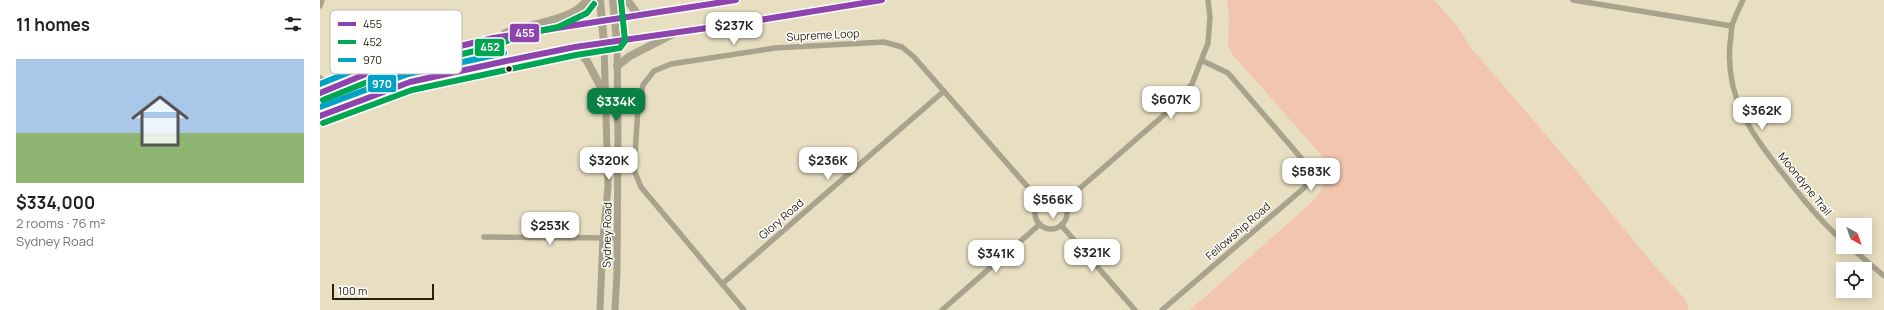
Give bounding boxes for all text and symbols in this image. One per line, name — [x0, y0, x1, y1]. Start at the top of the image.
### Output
legend — [330, 10, 462, 74]
pin: $237K — [706, 12, 762, 46]
text: 11 homes — [16, 13, 90, 36]
icon: filters — [282, 13, 304, 35]
text: 455 — [363, 16, 382, 31]
text: $237K — [715, 16, 753, 34]
line badge: 455 — [509, 23, 540, 43]
text: 455 — [515, 25, 535, 40]
street label: Supreme Loop — [786, 25, 860, 44]
text: 452 — [363, 34, 382, 49]
line badge: 452 — [474, 38, 505, 57]
text: 452 — [480, 39, 500, 54]
text: 970 — [363, 52, 382, 67]
unlabelled marker — [504, 64, 514, 74]
line badge: 970 — [367, 74, 397, 93]
text: 970 — [372, 76, 392, 91]
icon: home — [124, 85, 196, 157]
pin: $607K — [1143, 86, 1199, 120]
pin: $334K — [588, 88, 644, 122]
text: $607K — [1151, 90, 1191, 108]
text: $334K — [596, 92, 636, 110]
pin: $362K — [1734, 97, 1790, 131]
text: $362K — [1742, 101, 1782, 119]
pin: $320K — [581, 147, 637, 181]
pin: $236K — [800, 147, 856, 181]
street label: Moondyne Trail — [1775, 149, 1836, 218]
text: $320K — [589, 151, 629, 169]
text: $236K — [808, 151, 848, 169]
pin: $583K — [1283, 158, 1339, 192]
text: $583K — [1291, 162, 1331, 180]
pin: $566K — [1025, 186, 1081, 220]
text: $566K — [1033, 190, 1073, 208]
text: $334,000 — [16, 191, 95, 214]
street label: Glory Road — [755, 195, 806, 242]
street label: Fellowship Road — [1202, 198, 1273, 263]
street label: Sydney Road — [598, 202, 615, 268]
pin: $253K — [522, 212, 578, 246]
text: 2 rooms · 76 m² — [16, 214, 105, 232]
text: $253K — [530, 216, 570, 234]
north arrow — [1836, 218, 1872, 254]
map controls — [1836, 218, 1872, 298]
text: Sydney Road — [16, 232, 94, 250]
pin: $321K — [1064, 239, 1120, 273]
pin: $341K — [968, 240, 1024, 274]
text: $321K — [1073, 243, 1111, 261]
text: $341K — [977, 244, 1015, 262]
button: locate — [1836, 262, 1872, 298]
scale bar — [332, 282, 434, 301]
text: 100 m — [338, 283, 367, 298]

